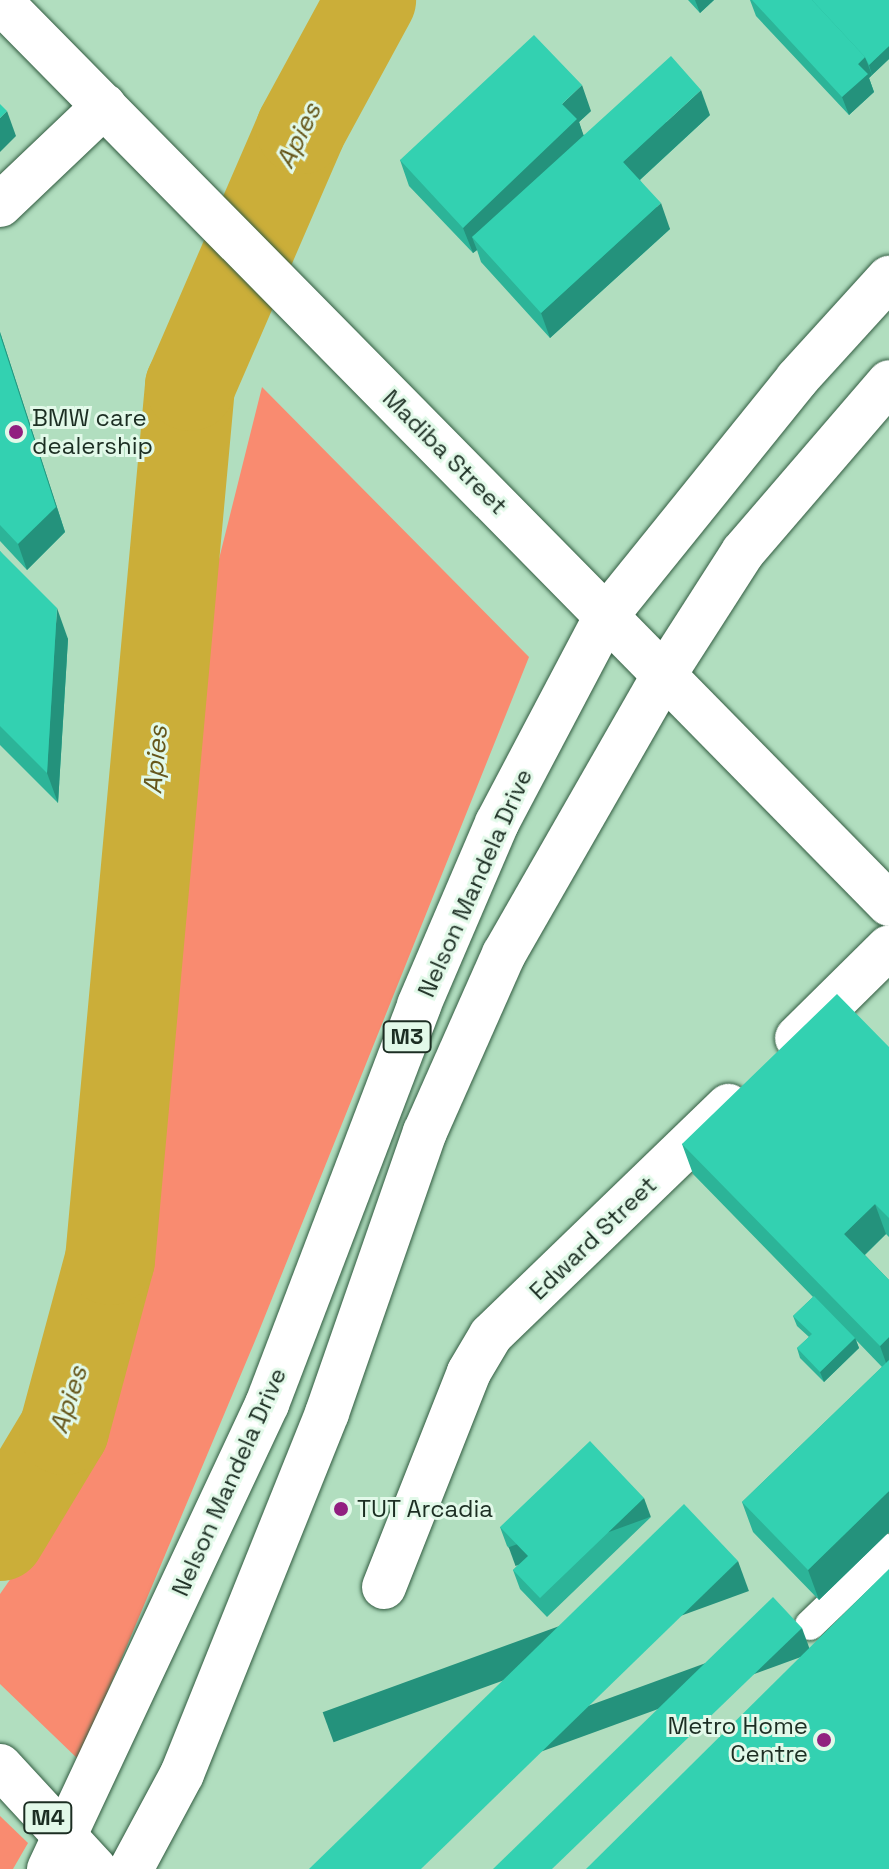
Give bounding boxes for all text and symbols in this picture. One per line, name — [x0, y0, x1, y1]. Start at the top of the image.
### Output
water label: Apies — [270, 98, 328, 174]
street label: Madiba Street — [377, 384, 513, 520]
place label: BMW care dealership — [32, 404, 153, 460]
marker: BMW care dealership — [7, 423, 25, 441]
water label: Apies — [137, 724, 175, 796]
street label: Nelson Mandela Drive — [412, 764, 538, 1002]
road number: M3 — [381, 1019, 433, 1055]
street label: Edward Street — [524, 1170, 662, 1306]
water label: Apies — [44, 1363, 94, 1437]
street label: Nelson Mandela Drive — [166, 1363, 292, 1601]
place label: TUT Arcadia — [357, 1495, 494, 1523]
marker: TUT Arcadia — [332, 1500, 350, 1518]
place label: Metro Home Centre — [667, 1712, 808, 1768]
marker: Metro Home Centre — [815, 1731, 833, 1749]
road number: M4 — [22, 1800, 74, 1836]

